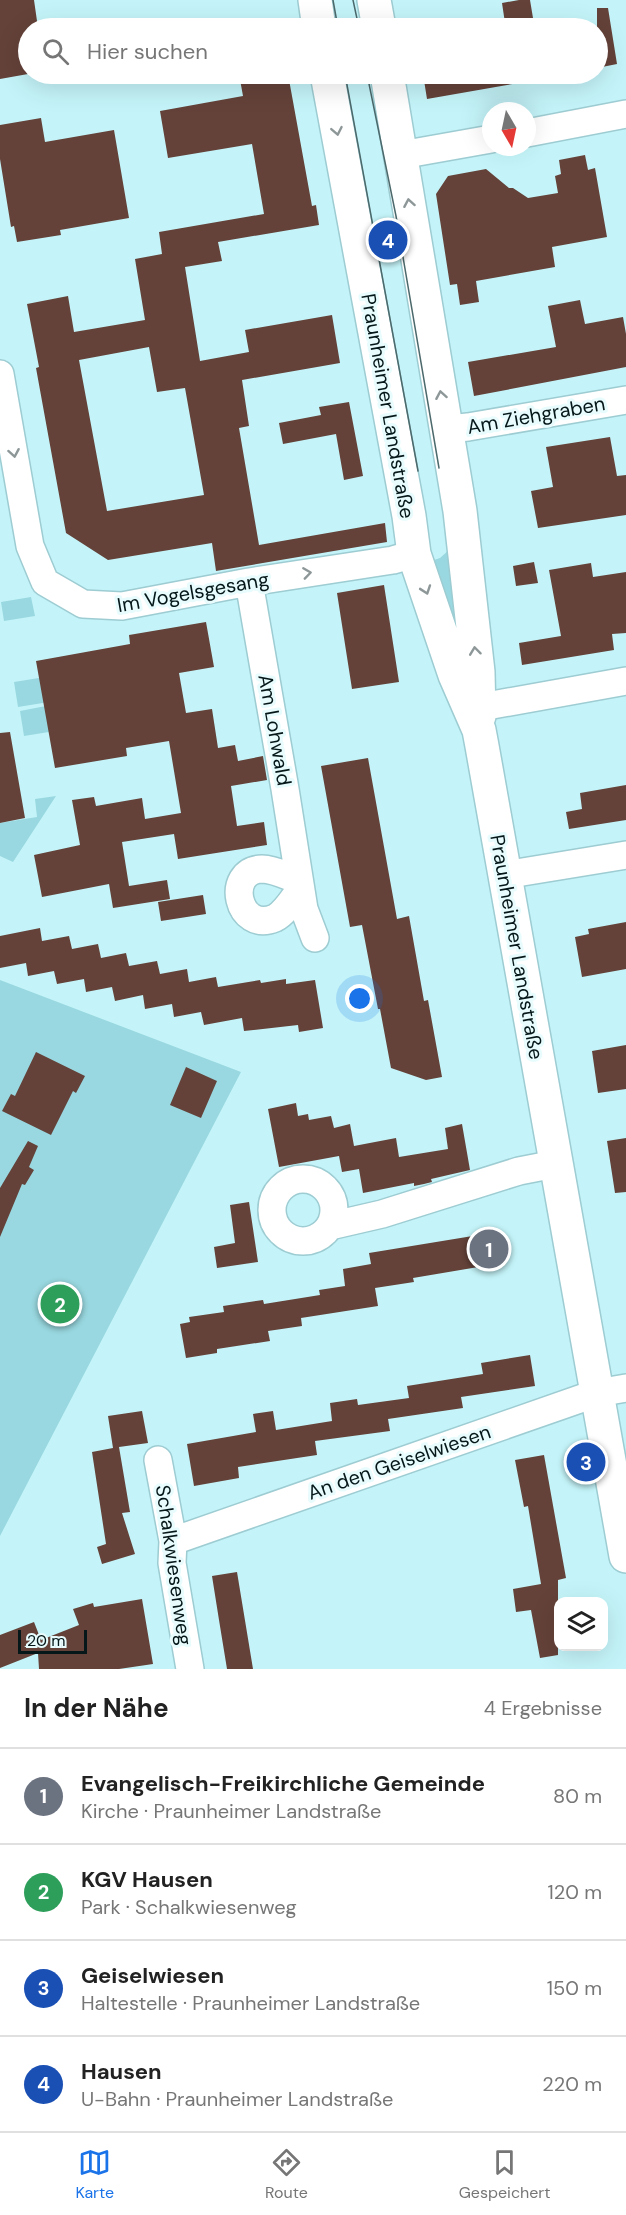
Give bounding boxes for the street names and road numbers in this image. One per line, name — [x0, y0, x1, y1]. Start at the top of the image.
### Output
street label: Praunheimer Landstraße — [355, 292, 421, 520]
street label: Am Ziehgraben — [465, 390, 607, 440]
street label: Im Vogelsgesang — [115, 566, 271, 618]
street label: Am Lohwald — [252, 672, 298, 788]
street label: Praunheimer Landstraße — [484, 833, 550, 1061]
street label: An den Geiselwiesen — [304, 1418, 494, 1506]
street label: Schalkwiesenweg — [150, 1483, 198, 1647]

